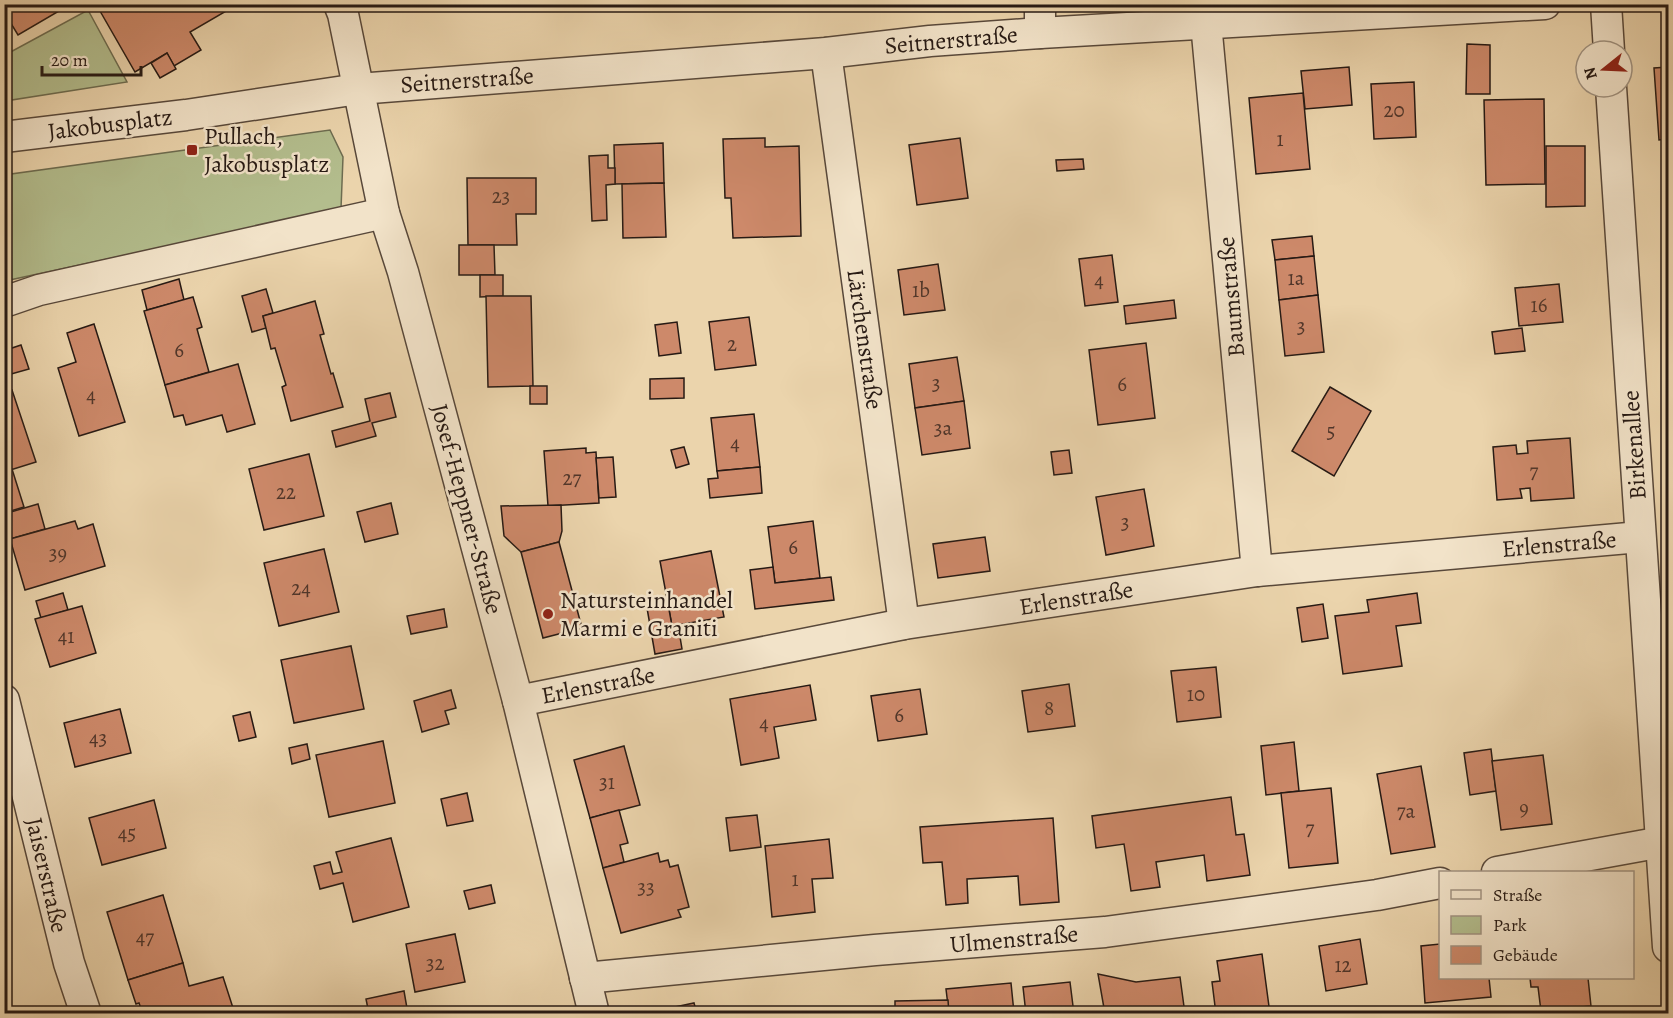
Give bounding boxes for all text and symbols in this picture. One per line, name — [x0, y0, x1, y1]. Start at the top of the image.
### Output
street label: Seitnerstraße — [883, 18, 1019, 62]
scale bar — [42, 39, 141, 77]
north arrow — [1574, 39, 1634, 99]
text: 20 m — [51, 48, 88, 72]
street label: Seitnerstraße — [399, 59, 535, 101]
text: N — [1578, 64, 1603, 82]
house number: 20 — [1383, 96, 1405, 124]
street label: Jakobusplatz — [46, 100, 174, 148]
place label: Pullach, Jakobusplatz — [204, 120, 329, 180]
house number: 1 — [1276, 125, 1284, 153]
marker: Pullach, Jakobusplatz — [185, 143, 199, 157]
house number: 23 — [492, 182, 510, 210]
street label: Baumstraße — [1210, 235, 1252, 359]
house number: 1a — [1288, 264, 1305, 292]
house number: 4 — [1094, 266, 1104, 294]
street label: Lärchenstraße — [839, 267, 891, 411]
house number: 1b — [912, 276, 930, 304]
house number: 16 — [1531, 291, 1548, 319]
house number: 3 — [1297, 312, 1305, 340]
house number: 2 — [727, 330, 737, 358]
house number: 6 — [174, 336, 184, 364]
house number: 3 — [932, 369, 940, 397]
house number: 6 — [1117, 370, 1127, 398]
house number: 4 — [86, 381, 96, 409]
street label: Birkenallee — [1614, 389, 1654, 501]
street label: Josef-Heppner-Straße — [423, 400, 511, 618]
house number: 3a — [934, 414, 952, 442]
house number: 5 — [1326, 417, 1336, 445]
house number: 4 — [730, 429, 740, 457]
house number: 7 — [1530, 457, 1539, 485]
house number: 27 — [563, 464, 582, 492]
house number: 22 — [276, 478, 296, 506]
house number: 3 — [1121, 508, 1129, 536]
street label: Erlenstraße — [1500, 523, 1618, 565]
house number: 6 — [788, 533, 798, 561]
house number: 39 — [49, 539, 67, 567]
street label: Erlenstraße — [1017, 573, 1135, 623]
house number: 24 — [291, 574, 311, 602]
place label: Natursteinhandel Marmi e Graniti — [560, 584, 733, 644]
marker: Natursteinhandel Marmi e Graniti — [541, 607, 555, 621]
house number: 41 — [58, 622, 74, 650]
street label: Erlenstraße — [538, 658, 658, 712]
house number: 10 — [1187, 680, 1205, 708]
house number: 8 — [1044, 694, 1054, 722]
house number: 6 — [894, 701, 904, 729]
house number: 4 — [759, 709, 769, 737]
house number: 43 — [89, 724, 107, 752]
house number: 31 — [599, 768, 615, 796]
house number: 9 — [1519, 794, 1529, 822]
house number: 7a — [1397, 797, 1416, 825]
street label: Jaiserstraße — [18, 814, 76, 936]
house number: 7 — [1306, 814, 1315, 842]
house number: 45 — [118, 819, 136, 847]
house number: 1 — [791, 865, 799, 893]
legend — [1439, 871, 1634, 979]
house number: 33 — [637, 873, 655, 901]
text: Straße — [1493, 883, 1542, 907]
text: Park — [1493, 913, 1527, 937]
street label: Ulmenstraße — [948, 917, 1080, 961]
house number: 47 — [136, 923, 154, 951]
text: Gebäude — [1493, 943, 1558, 967]
house number: 32 — [426, 949, 444, 977]
house number: 12 — [1334, 951, 1352, 979]

